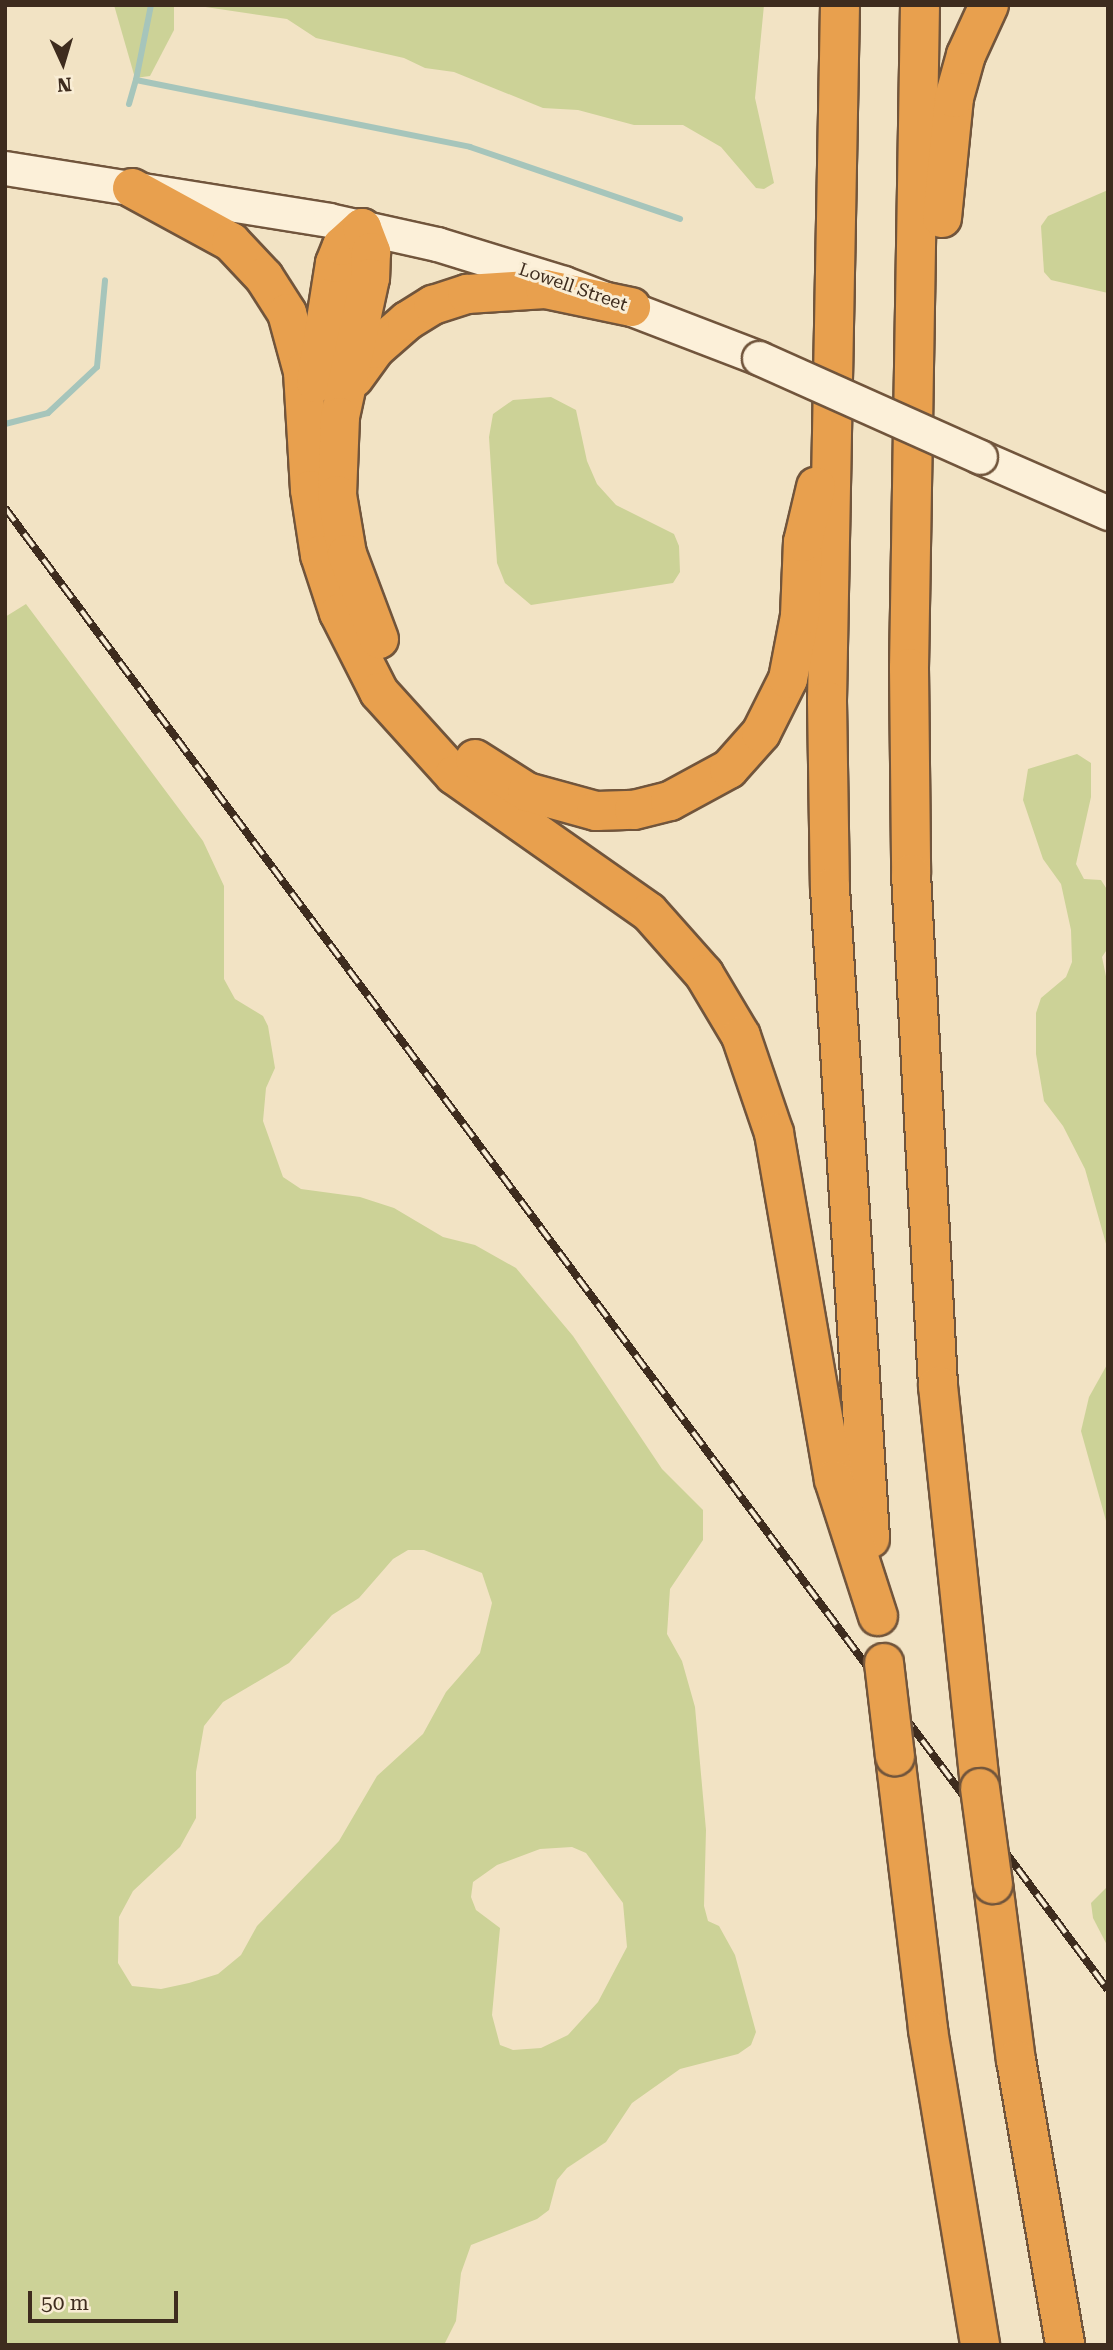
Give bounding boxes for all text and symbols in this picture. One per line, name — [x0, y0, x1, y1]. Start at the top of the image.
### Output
north arrow — [28, 28, 98, 98]
text: N — [56, 72, 73, 96]
street label: Lowell Street — [516, 258, 630, 316]
scale bar — [32, 2276, 182, 2320]
text: 50 m — [41, 2291, 89, 2315]

